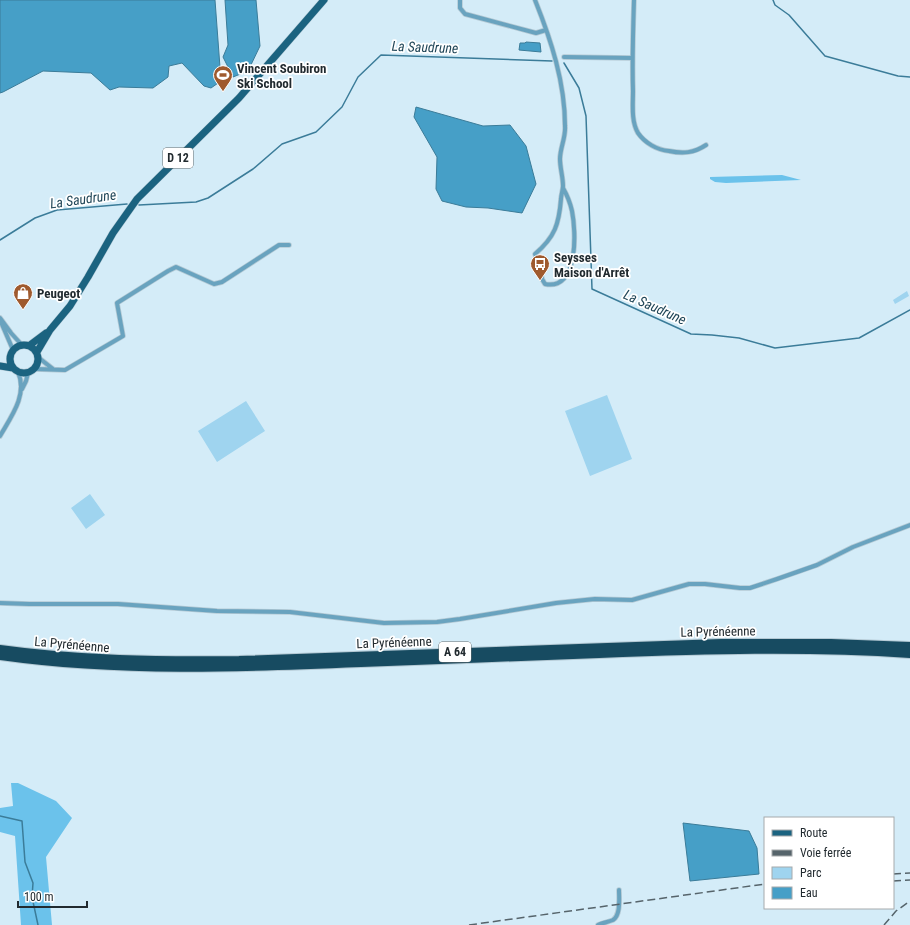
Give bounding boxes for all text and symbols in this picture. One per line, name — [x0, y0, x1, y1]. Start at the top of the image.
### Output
water label: La Saudrune — [391, 38, 459, 56]
place label: Vincent Soubiron Ski School — [237, 61, 326, 91]
sports icon: Vincent Soubiron Ski School — [212, 64, 234, 92]
road number: D 12 — [163, 148, 193, 168]
water label: La Saudrune — [49, 186, 117, 212]
place label: Seysses Maison d'Arrêt — [554, 250, 629, 280]
bus stop icon: Seysses Maison d'Arrêt — [529, 253, 551, 281]
shop icon: Peugeot — [12, 282, 34, 310]
place label: Peugeot — [37, 286, 80, 301]
water label: La Saudrune — [621, 286, 689, 328]
street label: La Pyrénéenne — [680, 623, 756, 640]
street label: La Pyrénéenne — [34, 634, 110, 655]
street label: La Pyrénéenne — [356, 634, 432, 651]
road number: A 64 — [439, 642, 471, 662]
legend — [764, 817, 894, 909]
text: Route — [800, 826, 828, 840]
text: Voie ferrée — [800, 846, 852, 860]
text: Parc — [800, 866, 822, 880]
scale bar — [18, 883, 87, 909]
text: Eau — [800, 886, 818, 900]
text: 100 m — [24, 890, 54, 904]

